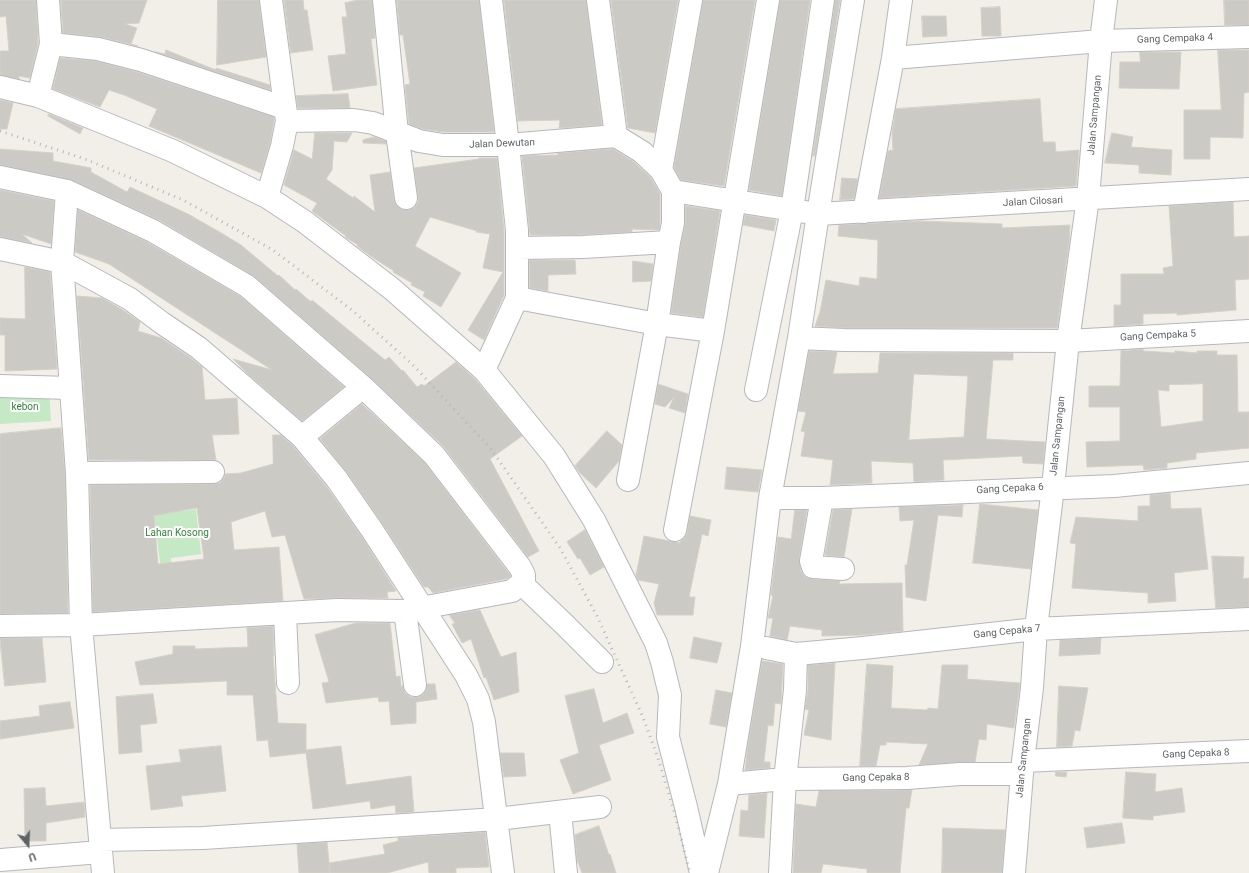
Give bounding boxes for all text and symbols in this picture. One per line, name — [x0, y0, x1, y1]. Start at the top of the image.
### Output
street label: Gang Cempaka 4 — [1137, 32, 1213, 46]
street label: Jalan Sampangan — [1086, 75, 1104, 155]
street label: Jalan Dewutan — [469, 137, 535, 151]
street label: Jalan Cilosari — [1003, 194, 1063, 210]
street label: Gang Cempaka 5 — [1120, 328, 1196, 344]
street label: Jalan Sampangan — [1048, 396, 1068, 476]
park label: kebon — [11, 401, 39, 413]
street label: Gang Cepaka 6 — [976, 481, 1044, 497]
park label: Lahan Kosong — [145, 527, 209, 539]
street label: Gang Cepaka 7 — [973, 623, 1041, 641]
street label: Jalan Sampangan — [1014, 718, 1034, 798]
street label: Gang Cepaka 8 — [1162, 747, 1230, 761]
street label: Gang Cepaka 8 — [842, 771, 910, 785]
north arrow — [8, 825, 48, 865]
text: U — [27, 849, 38, 864]

